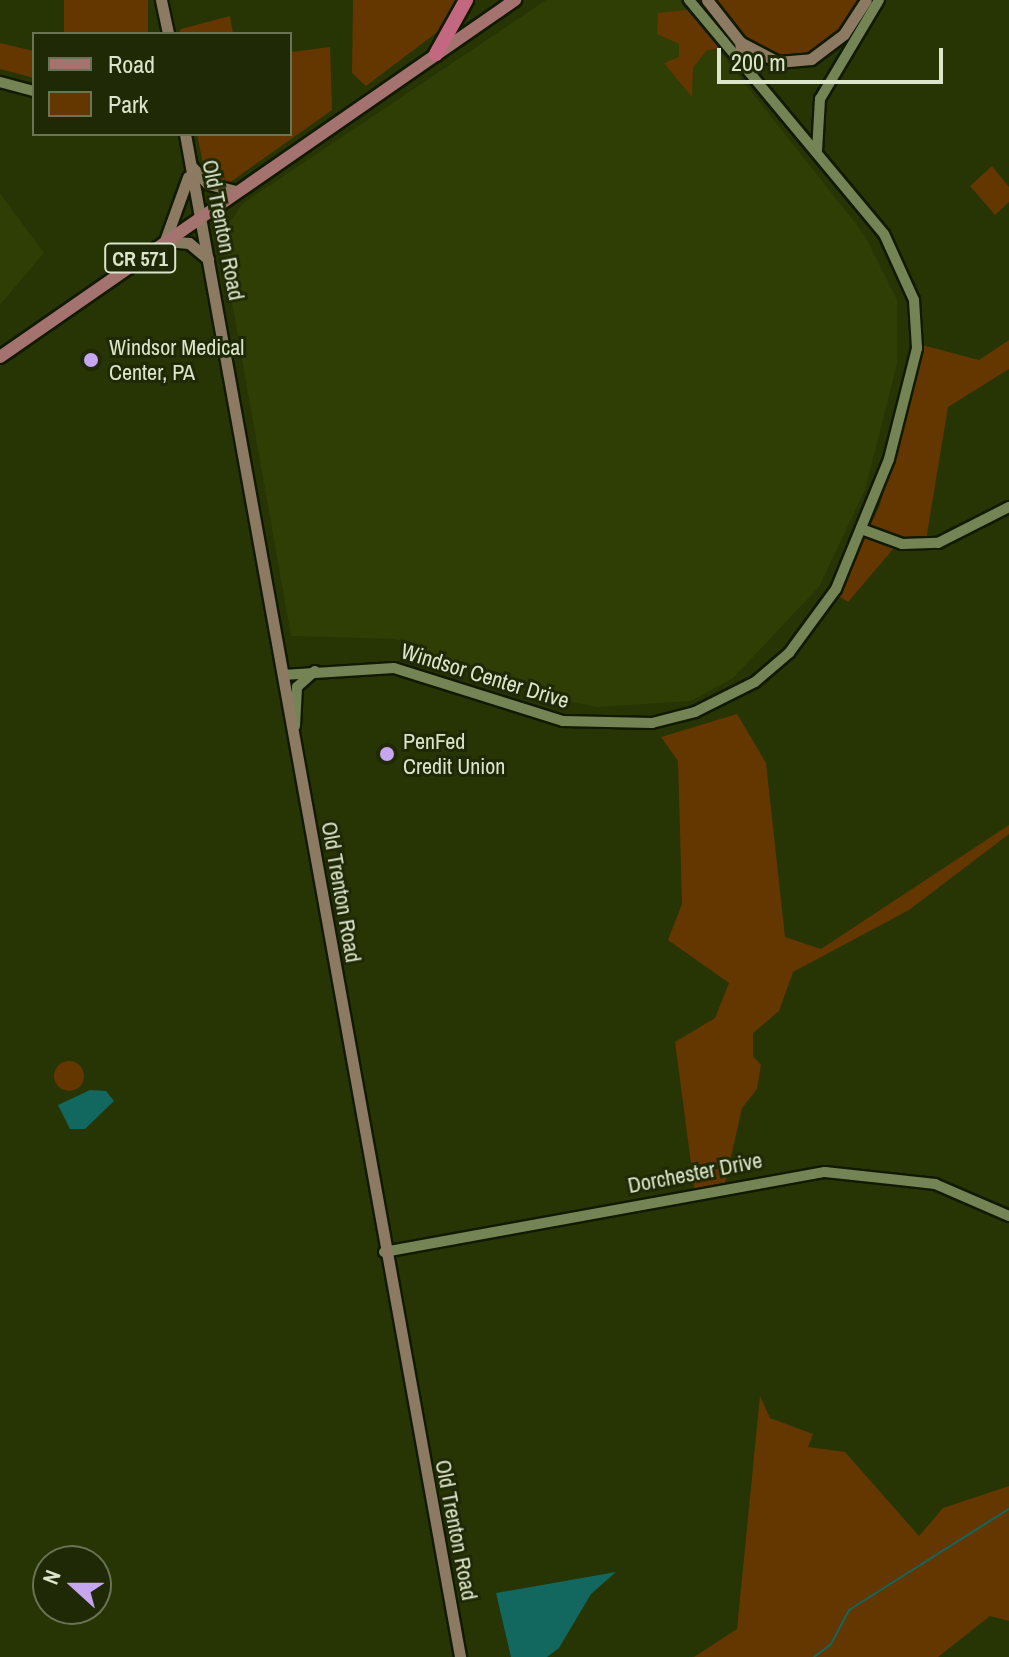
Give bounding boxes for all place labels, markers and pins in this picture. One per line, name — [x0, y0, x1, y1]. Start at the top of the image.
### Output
place label: Windsor Medical Center, PA — [109, 334, 244, 386]
marker: Windsor Medical Center, PA — [80, 349, 102, 371]
place label: PenFed Credit Union — [403, 728, 505, 780]
marker: PenFed Credit Union — [378, 745, 396, 763]

